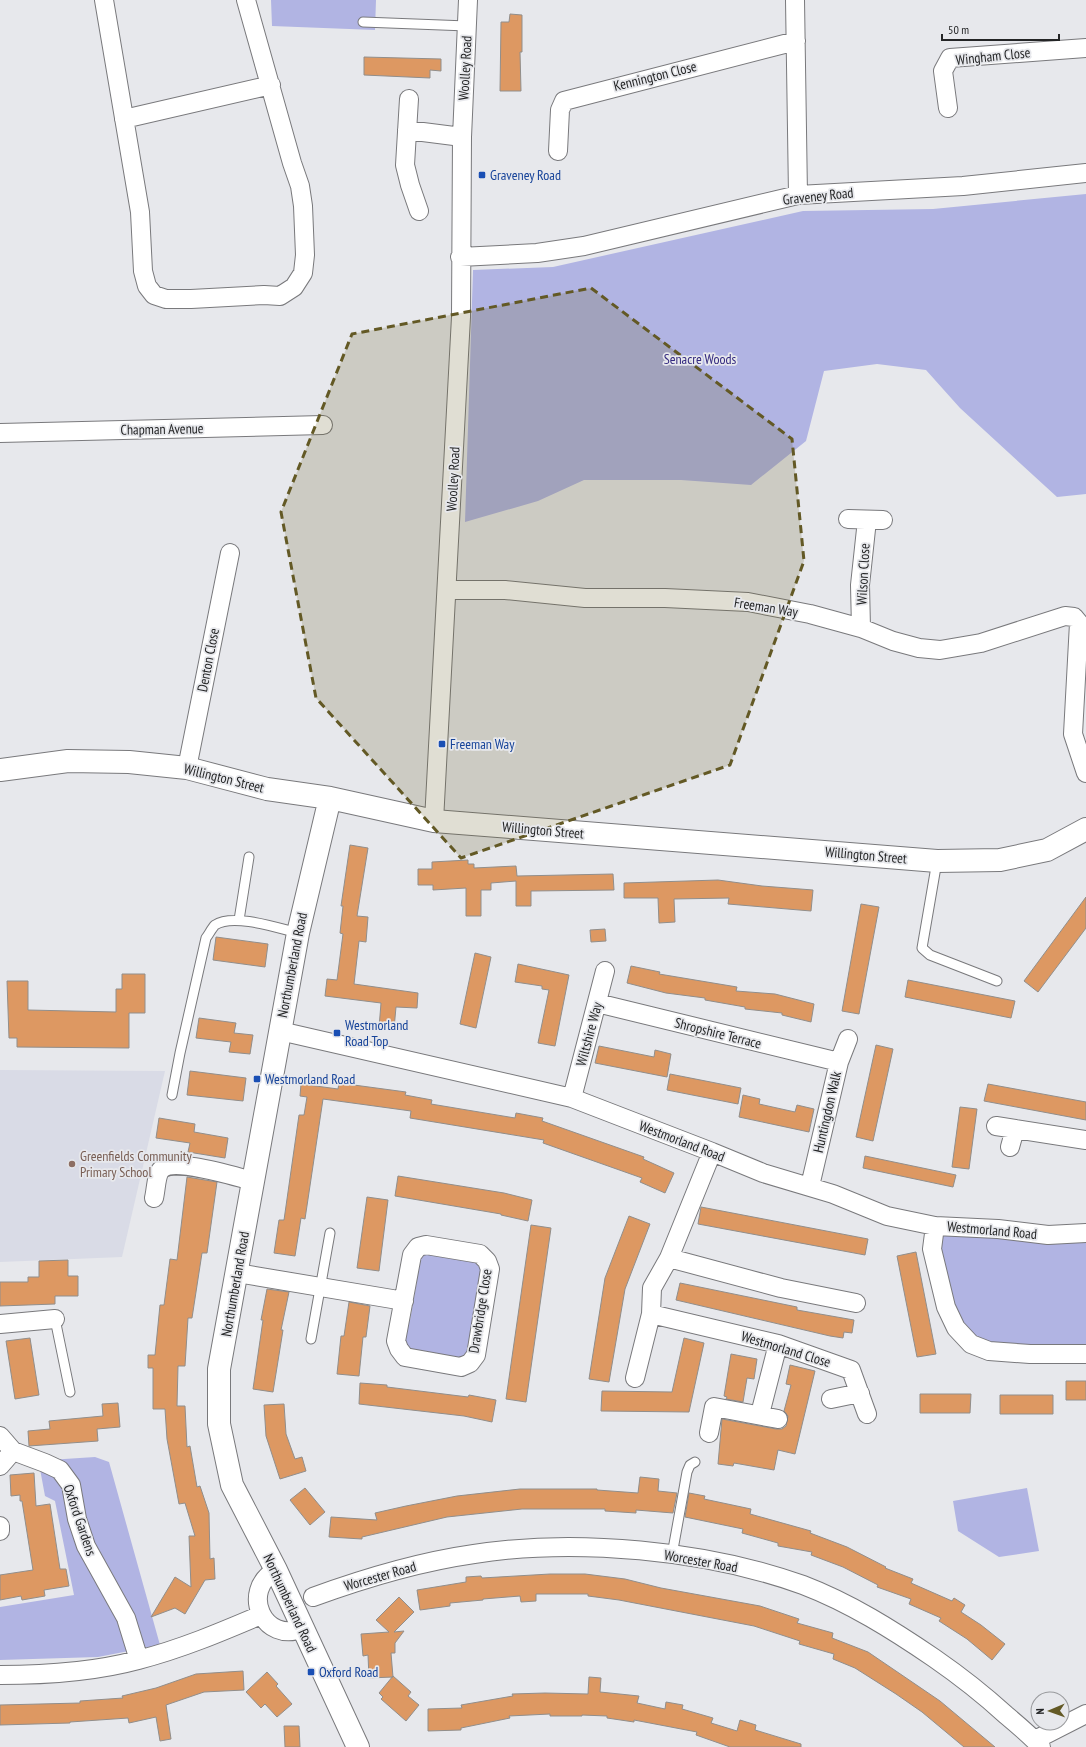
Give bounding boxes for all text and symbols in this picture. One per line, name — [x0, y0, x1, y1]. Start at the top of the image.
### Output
scale bar — [942, 16, 1059, 42]
text: 50 m — [948, 22, 969, 37]
street label: Woolley Road — [454, 35, 476, 101]
street label: Wingham Close — [955, 43, 1031, 69]
street label: Kennington Close — [612, 57, 699, 95]
place label: Graveney Road — [490, 166, 561, 184]
marker: Graveney Road — [477, 170, 487, 180]
street label: Graveney Road — [782, 183, 854, 209]
park label: Senacre Woods — [664, 350, 737, 368]
street label: Chapman Avenue — [120, 419, 204, 439]
street label: Woolley Road — [442, 446, 464, 512]
street label: Wilson Close — [852, 542, 874, 605]
street label: Freeman Way — [733, 593, 800, 621]
street label: Denton Close — [193, 626, 223, 693]
place label: Freeman Way — [450, 735, 515, 753]
marker: Freeman Way — [437, 739, 447, 749]
street label: Willington Street — [182, 759, 266, 797]
street label: Willington Street — [501, 817, 585, 843]
street label: Willington Street — [824, 842, 908, 868]
street label: Northumberland Road — [273, 911, 311, 1019]
street label: Wiltshire Way — [572, 999, 606, 1068]
street label: Shropshire Terrace — [673, 1014, 763, 1053]
place label: Westmorland Road Top — [345, 1016, 408, 1050]
marker: Westmorland Road Top — [332, 1028, 342, 1038]
street label: Huntingdon Walk — [809, 1069, 845, 1154]
place label: Westmorland Road — [265, 1070, 355, 1088]
marker: Westmorland Road — [252, 1074, 262, 1084]
street label: Westmorland Road — [637, 1116, 727, 1166]
place label: Greenfields Community Primary School — [80, 1147, 193, 1181]
marker: Greenfields Community Primary School — [67, 1159, 77, 1169]
street label: Westmorland Road — [946, 1217, 1038, 1243]
street label: Northumberland Road — [217, 1230, 253, 1338]
street label: Drawbridge Close — [464, 1267, 496, 1354]
street label: Westmorland Close — [739, 1327, 833, 1371]
street label: Oxford Gardens — [59, 1482, 101, 1558]
street label: Worcester Road — [663, 1546, 739, 1576]
street label: Northumberland Road — [259, 1551, 321, 1655]
street label: Worcester Road — [342, 1557, 418, 1595]
place label: Oxford Road — [319, 1663, 378, 1681]
marker: Oxford Road — [306, 1667, 316, 1677]
north arrow — [1030, 1691, 1070, 1731]
text: N — [1033, 1708, 1047, 1715]

